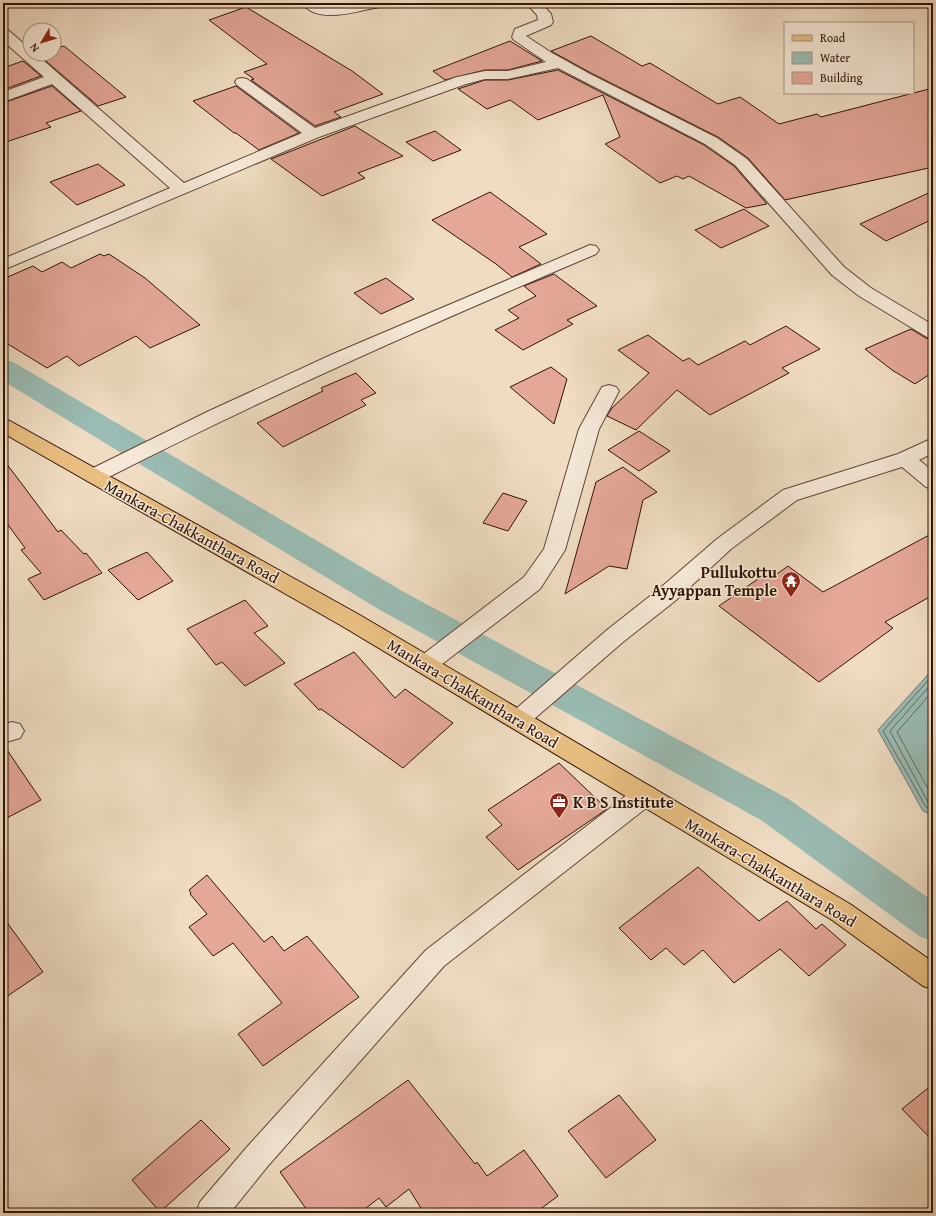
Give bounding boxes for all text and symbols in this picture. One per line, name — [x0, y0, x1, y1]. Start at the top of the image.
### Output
north arrow — [22, 22, 62, 62]
legend — [784, 22, 914, 94]
text: Road — [820, 29, 846, 46]
text: N — [25, 40, 43, 56]
text: Water — [820, 49, 850, 66]
text: Building — [820, 69, 863, 86]
street label: Mankara-Chakkanthara Road — [100, 473, 284, 589]
place label: Pullukottu Ayyappan Temple — [652, 560, 778, 602]
temple icon: Pullukottu Ayyappan Temple — [780, 570, 802, 598]
street label: Mankara-Chakkanthara Road — [383, 632, 564, 754]
place label: K B S Institute — [573, 790, 674, 814]
office icon: K B S Institute — [548, 791, 570, 819]
street label: Mankara-Chakkanthara Road — [681, 811, 862, 933]

